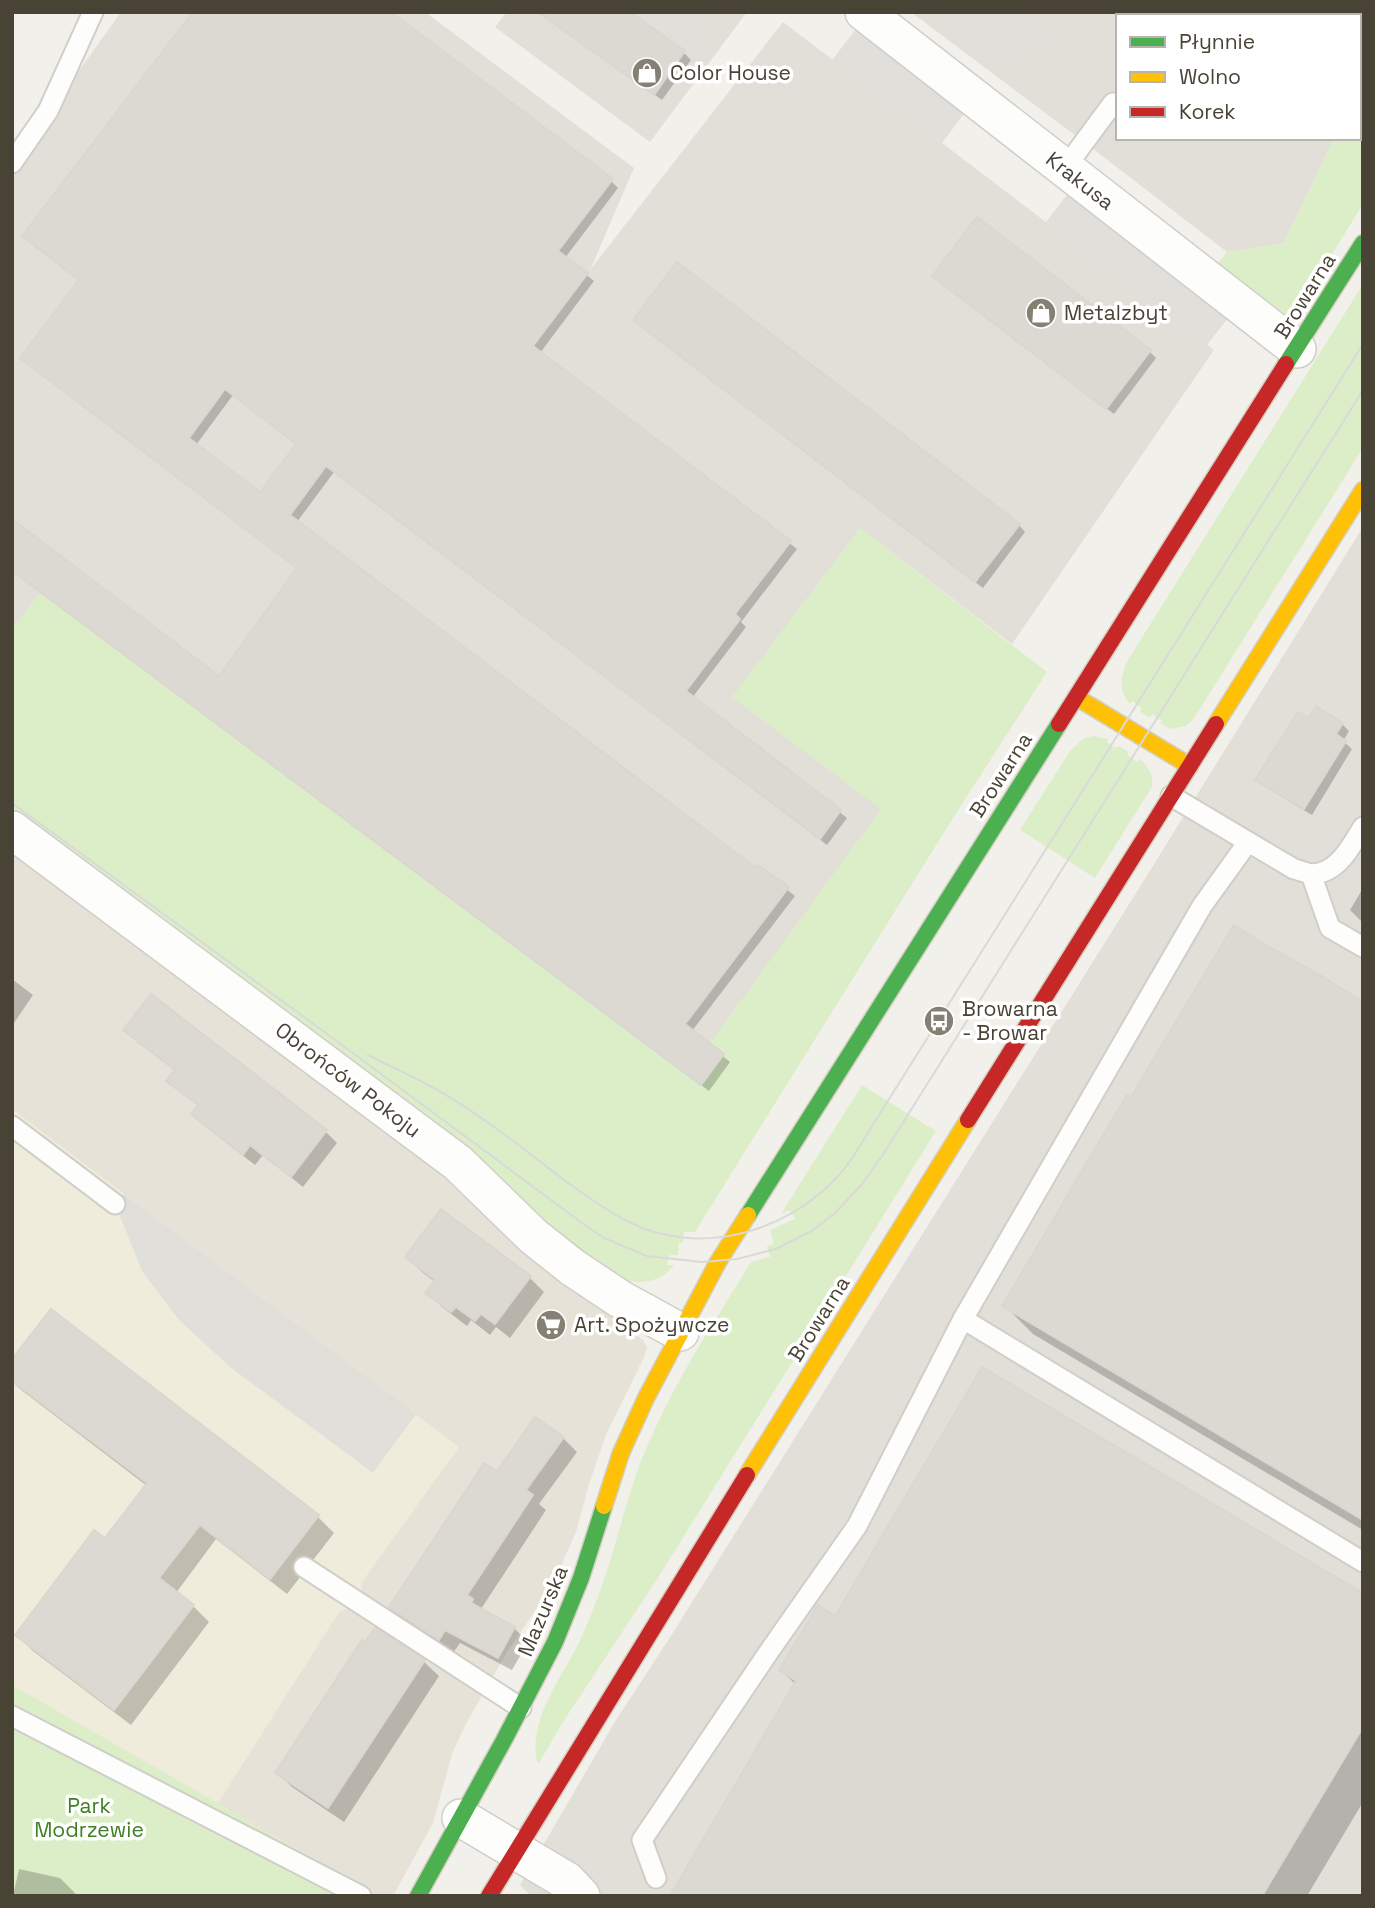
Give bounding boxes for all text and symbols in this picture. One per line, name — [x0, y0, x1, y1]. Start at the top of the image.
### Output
legend — [1116, 14, 1361, 140]
text: Płynnie — [1179, 28, 1255, 55]
shop icon: Color House — [630, 56, 664, 90]
place label: Color House — [670, 59, 791, 86]
text: Wolno — [1179, 63, 1241, 90]
text: Korek — [1179, 98, 1236, 125]
street label: Krakusa — [1041, 145, 1120, 216]
street label: Browarna — [1268, 248, 1341, 344]
shop icon: Metalzbyt — [1024, 296, 1058, 330]
place label: Metalzbyt — [1064, 299, 1168, 326]
street label: Browarna — [963, 727, 1038, 822]
place label: Browarna - Browar — [962, 995, 1058, 1046]
bus stop icon: Browarna - Browar — [922, 1004, 956, 1038]
street label: Obrońców Pokoju — [270, 1016, 427, 1143]
street label: Browarna — [782, 1271, 855, 1367]
supermarket icon: Art. Spożywcze — [534, 1308, 568, 1342]
place label: Art. Spożywcze — [574, 1311, 729, 1338]
street label: Mazurska — [511, 1561, 574, 1660]
park label: Park Modrzewie — [34, 1792, 144, 1843]

